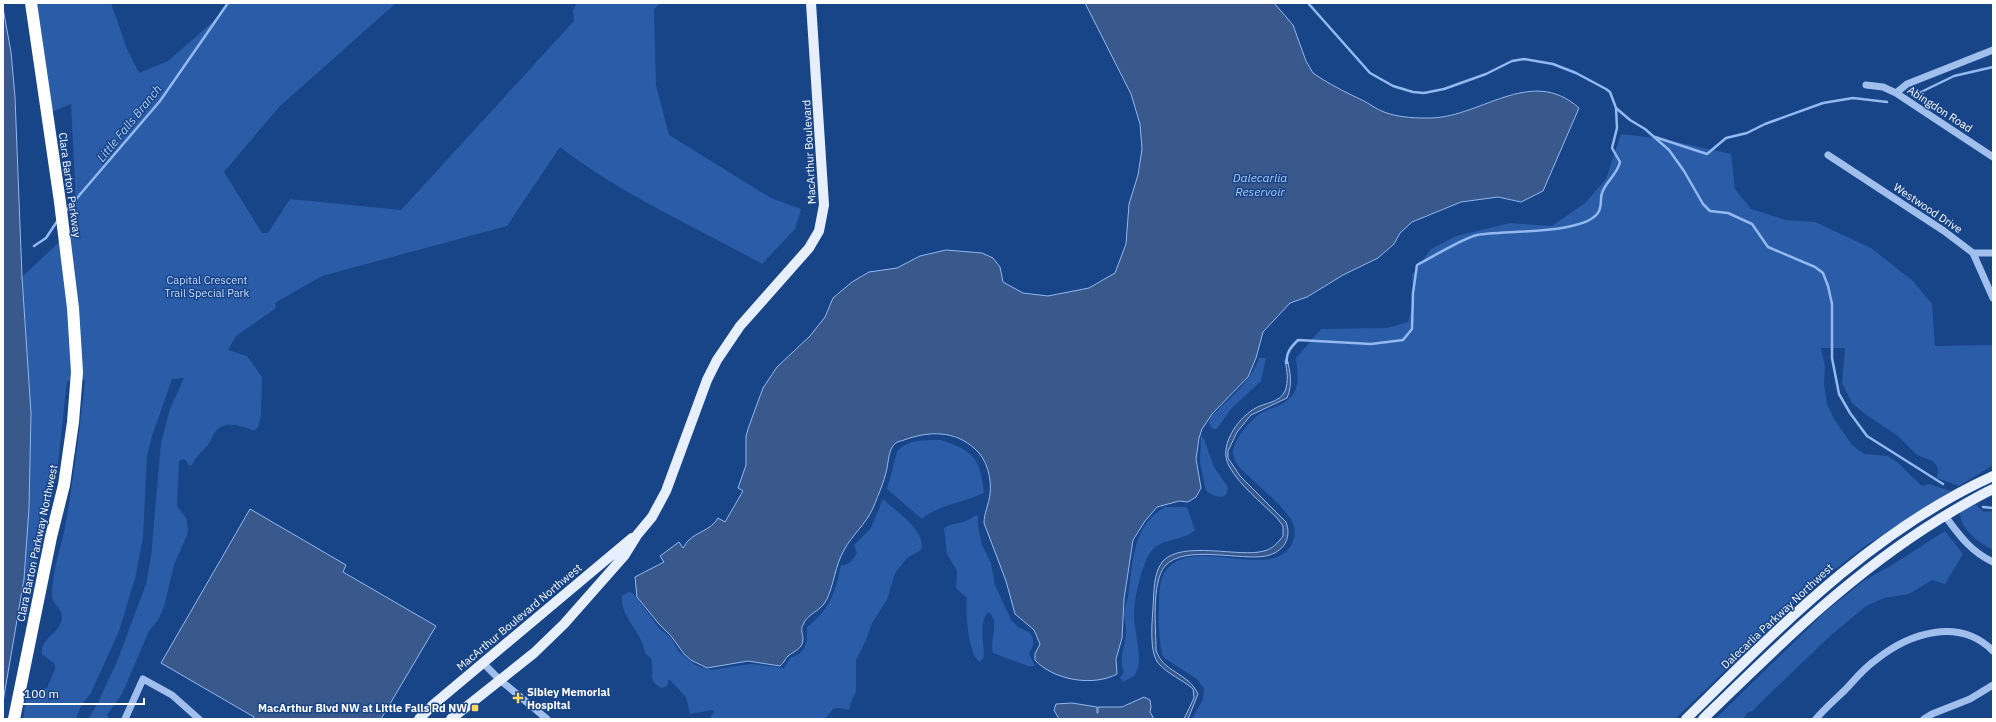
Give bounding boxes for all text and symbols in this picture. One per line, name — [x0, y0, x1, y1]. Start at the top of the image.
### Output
water label: Little Falls Branch — [93, 81, 165, 165]
street label: Abingdon Road — [1905, 83, 1975, 135]
street label: MacArthur Boulevard — [799, 99, 819, 205]
street label: Clara Barton Parkway — [56, 132, 84, 239]
water label: Dalecarlia Reservoir — [1233, 170, 1287, 199]
street label: Westwood Drive — [1891, 180, 1965, 236]
park label: Capital Crescent Trail Special Park — [165, 273, 250, 300]
street label: Clara Barton Parkway Northwest — [13, 463, 61, 623]
street label: MacArthur Boulevard Northwest — [454, 560, 584, 673]
street label: Dalecarlia Parkway Northwest — [1718, 560, 1836, 672]
scale bar — [18, 680, 144, 706]
place label: Sibley Memorial Hospital — [527, 685, 611, 712]
text: 100 m — [24, 686, 59, 701]
marker: Sibley Memorial Hospital — [512, 692, 524, 704]
place label: MacArthur Blvd NW at Little Falls Rd NW — [258, 701, 467, 715]
marker: MacArthur Blvd NW at Little Falls Rd NW — [470, 703, 480, 713]

